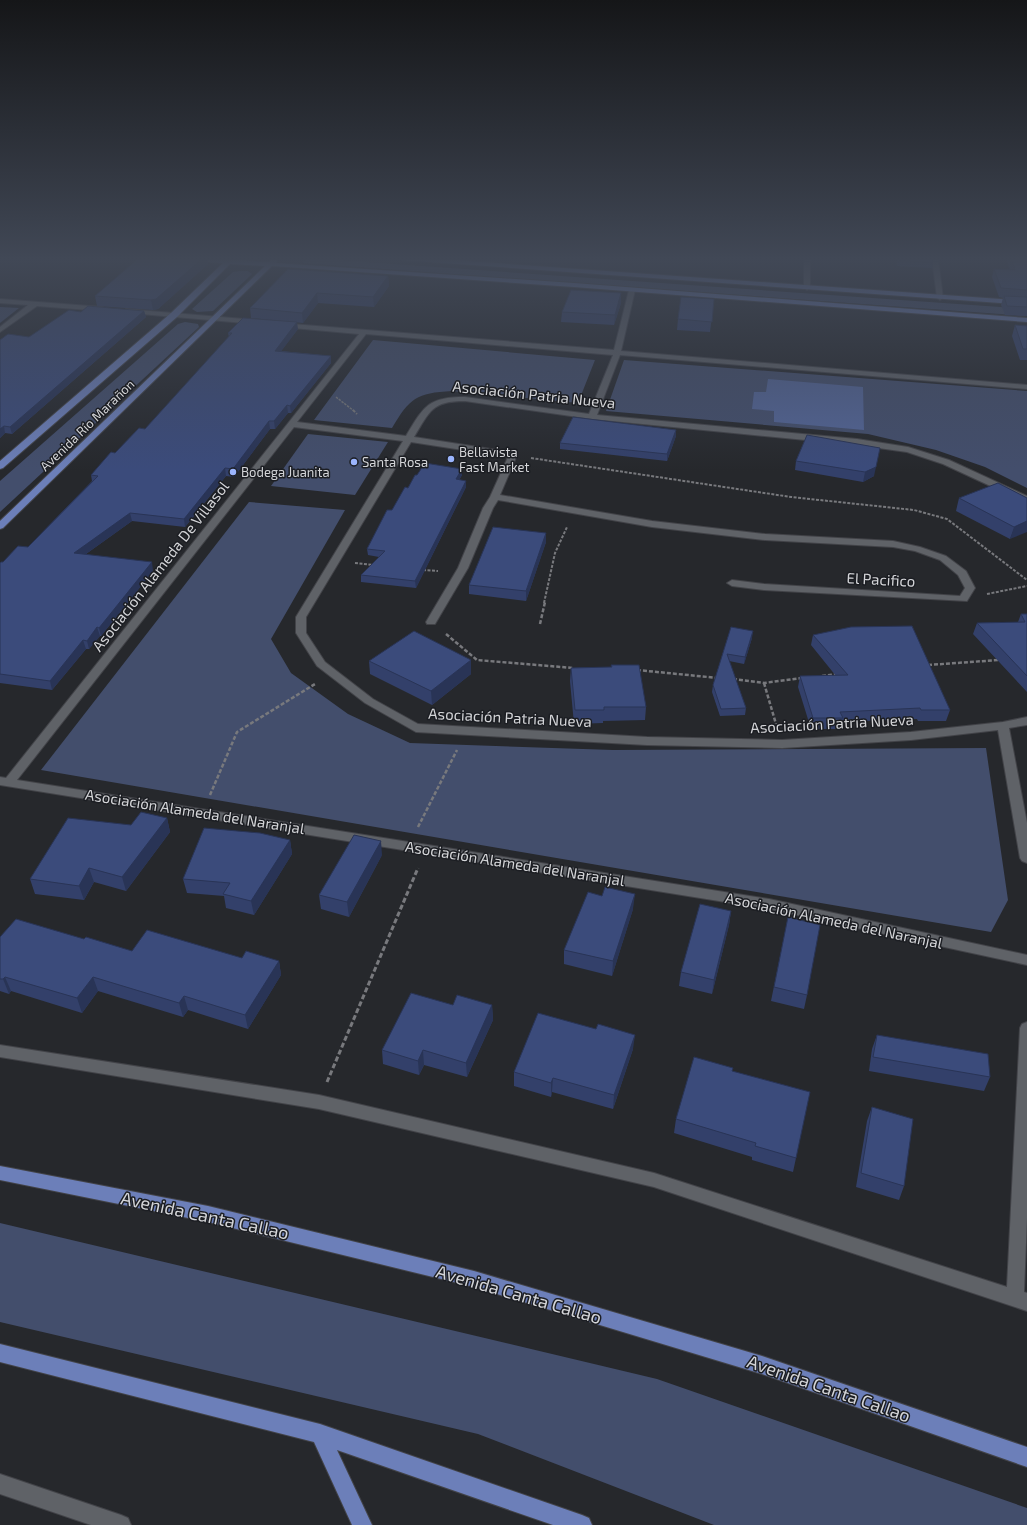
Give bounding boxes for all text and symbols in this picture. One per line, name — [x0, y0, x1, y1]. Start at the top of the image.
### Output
street label: Avenida Río Marañon — [37, 376, 137, 474]
street label: Asociación Patria Nueva — [452, 376, 616, 412]
place label: Bellavista Fast Market — [459, 444, 529, 475]
place label: Santa Rosa — [362, 454, 428, 470]
marker: Bellavista Fast Market — [446, 454, 456, 464]
marker: Santa Rosa — [349, 457, 359, 467]
place label: Bodega Juanita — [241, 464, 330, 480]
marker: Bodega Juanita — [228, 467, 238, 477]
street label: Asociación Alameda De Villasol — [88, 477, 232, 655]
street label: El Pacifico — [846, 568, 916, 590]
street label: Asociación Patria Nueva — [428, 704, 592, 730]
street label: Asociación Patria Nueva — [750, 710, 914, 736]
street label: Asociación Alameda del Naranjal — [84, 785, 306, 838]
street label: Asociación Alameda del Naranjal — [404, 837, 626, 890]
street label: Asociación Alameda del Naranjal — [723, 888, 945, 953]
street label: Avenida Canta Callao — [119, 1186, 291, 1244]
street label: Avenida Canta Callao — [434, 1260, 604, 1328]
street label: Avenida Canta Callao — [744, 1350, 914, 1426]

